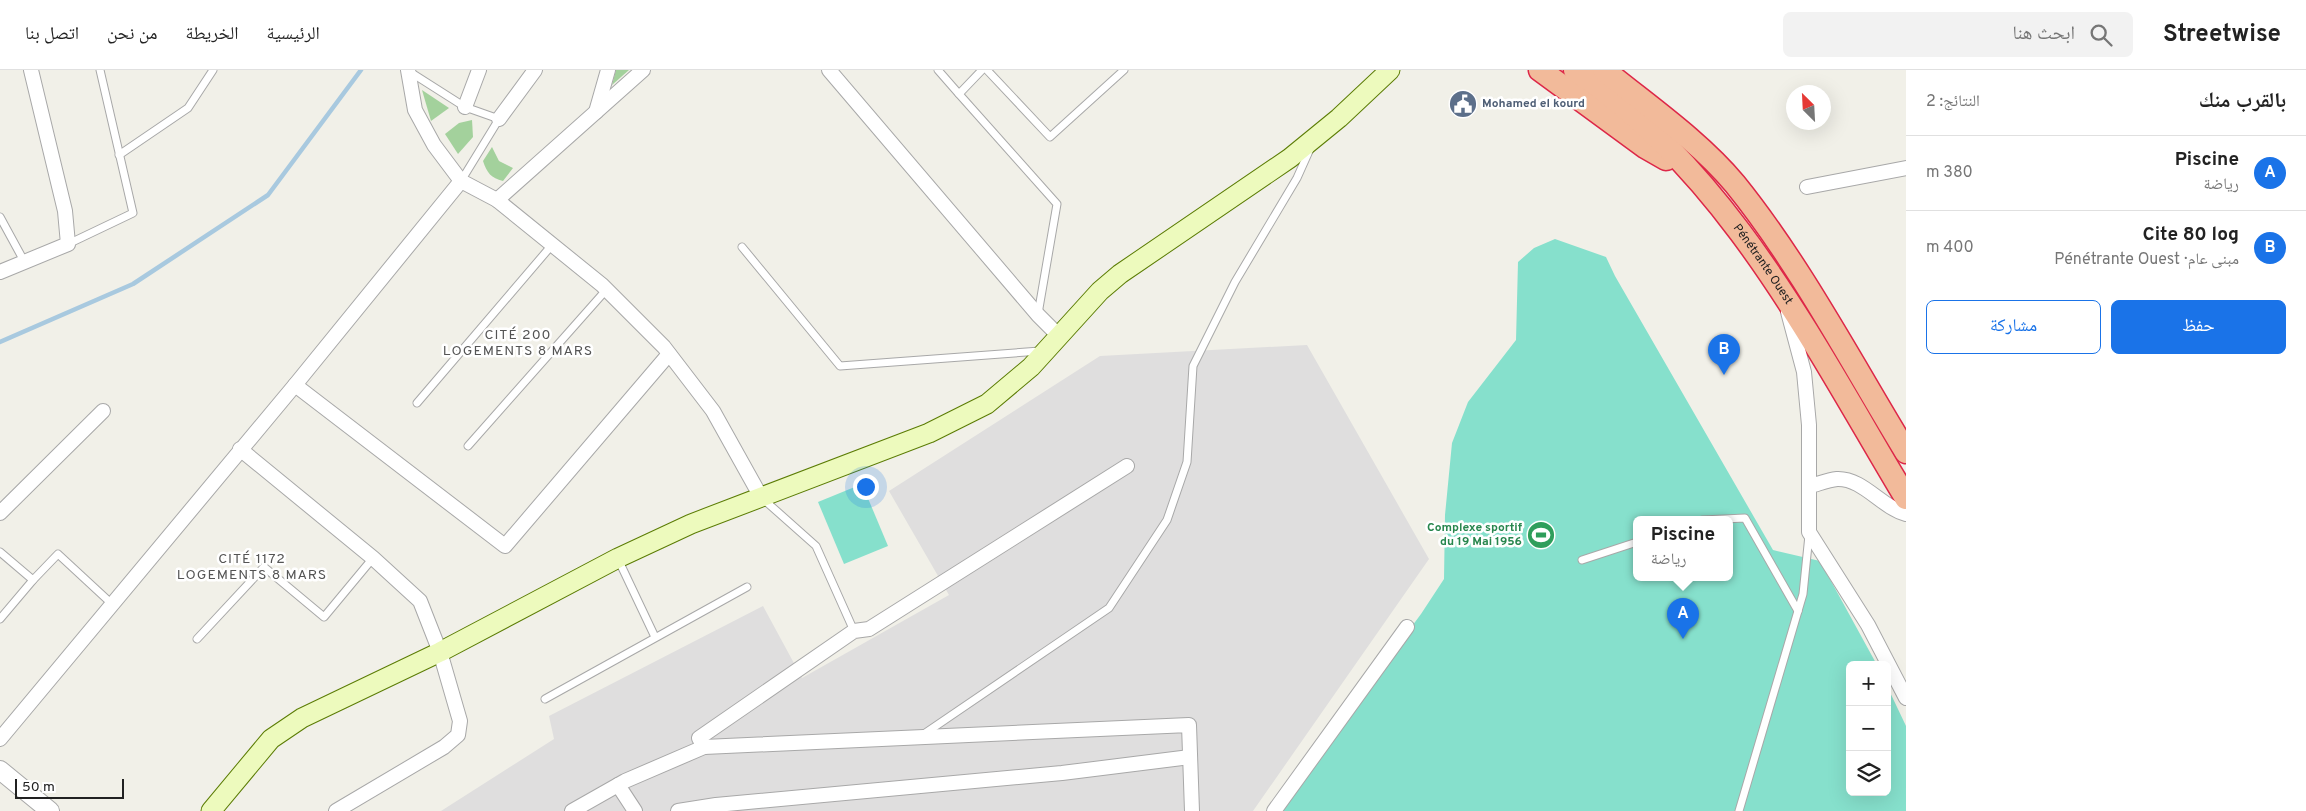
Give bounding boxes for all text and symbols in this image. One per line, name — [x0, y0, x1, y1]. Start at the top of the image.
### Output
search box — [1783, 12, 2133, 57]
text: Streetwise — [2163, 20, 2281, 50]
icon: search — [2087, 21, 2115, 49]
text: ابحث هنا — [2013, 22, 2075, 46]
text: اتصل بنا — [25, 23, 79, 46]
text: من نحن — [107, 23, 158, 46]
text: الخريطة — [186, 23, 239, 46]
text: الرئيسية — [267, 23, 320, 46]
north arrow — [1786, 85, 1831, 130]
text: بالقرب منك — [2199, 88, 2286, 115]
public building icon: Mohamed el kourd — [1448, 89, 1478, 119]
text: النتائج: 2 — [1926, 92, 1980, 112]
place label: Mohamed el kourd — [1482, 96, 1585, 112]
text: Piscine — [2175, 148, 2239, 172]
text: 380 m — [1926, 163, 1973, 183]
text: A — [2264, 163, 2276, 183]
text: رياضة — [2203, 175, 2239, 195]
street label: Pénétrante Ouest — [1729, 221, 1796, 308]
text: Cite 80 log — [2143, 223, 2239, 247]
text: 400 m — [1926, 238, 1974, 258]
text: B — [2264, 238, 2276, 258]
text: مبنى عام · Pénétrante Ouest — [2054, 250, 2239, 270]
button: مشاركة — [1926, 300, 2101, 354]
button: حفظ — [2111, 300, 2286, 354]
district label: CITÉ 200 LOGEMENTS 8 MARS — [443, 326, 593, 360]
pin: B — [1708, 334, 1740, 375]
your location — [853, 474, 879, 500]
popup — [1633, 516, 1733, 581]
place label: Complexe sportif du 19 Mai 1956 — [1427, 520, 1523, 550]
sports icon: Complexe sportif du 19 Mai 1956 — [1526, 520, 1556, 550]
text: Piscine — [1651, 523, 1715, 547]
district label: CITÉ 1172 LOGEMENTS 8 MARS — [177, 550, 327, 584]
text: رياضة — [1651, 550, 1686, 570]
pin: A — [1667, 598, 1699, 639]
map controls — [1846, 661, 1891, 796]
button: + — [1846, 661, 1891, 706]
button: − — [1846, 706, 1891, 751]
button: layers — [1846, 751, 1891, 796]
scale bar — [15, 776, 124, 799]
text: 50 m — [22, 779, 55, 796]

